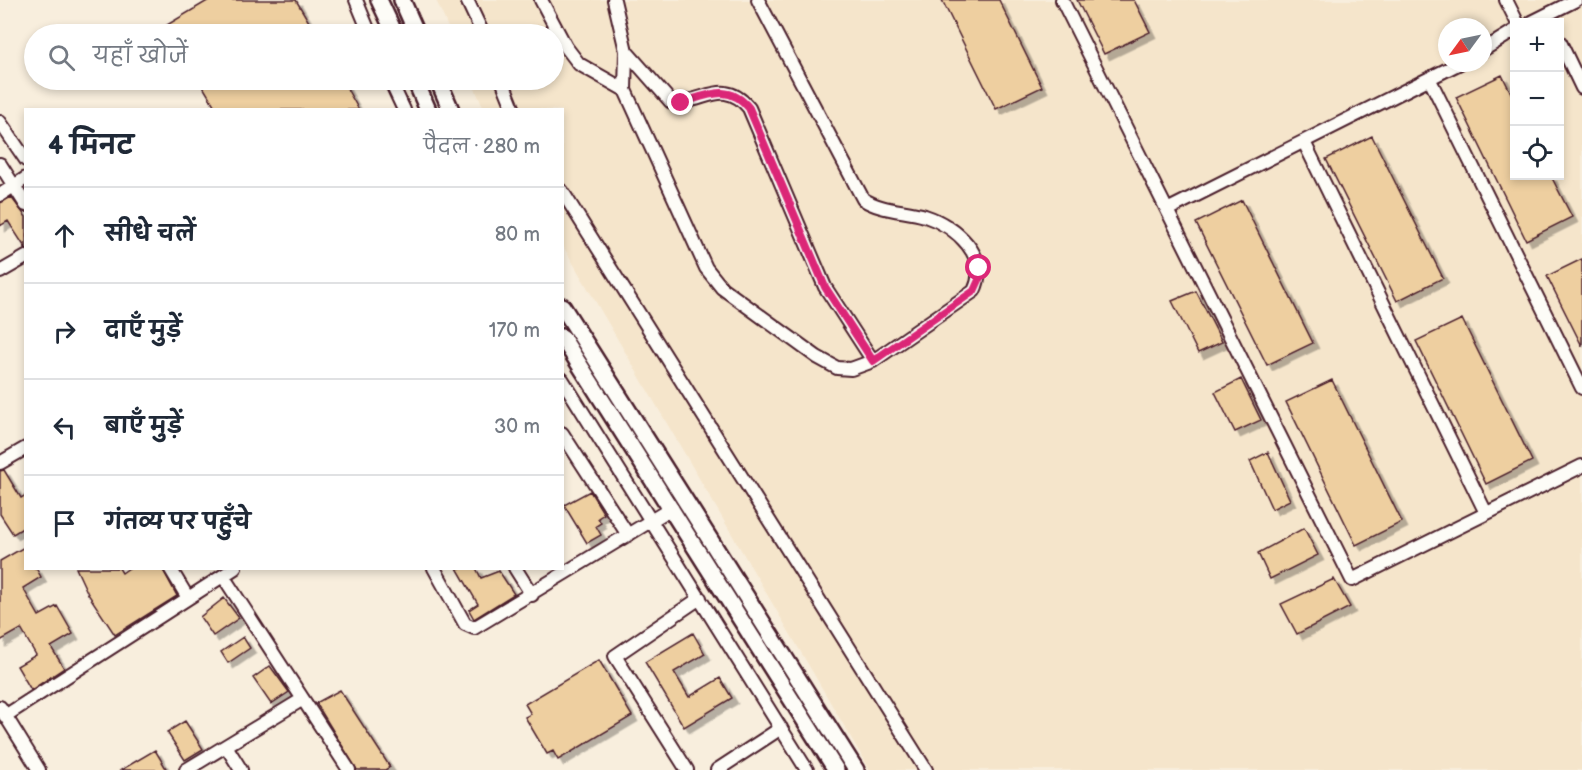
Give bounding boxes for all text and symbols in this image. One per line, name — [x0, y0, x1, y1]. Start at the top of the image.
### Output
north arrow — [1438, 18, 1492, 72]
map controls — [1510, 18, 1564, 180]
button: + — [1510, 18, 1564, 72]
search box — [24, 24, 564, 90]
icon: search — [45, 41, 78, 74]
text: यहाँ खोजें — [93, 43, 188, 70]
button: − — [1510, 72, 1564, 126]
route end — [667, 89, 693, 115]
button: locate — [1510, 126, 1564, 180]
text: 4 मिनट — [48, 131, 133, 162]
text: पैदल · 280 m — [424, 135, 540, 159]
icon: ahead — [48, 219, 81, 252]
text: सीधे चलें — [105, 221, 195, 248]
text: 80 m — [495, 223, 540, 247]
route start — [965, 254, 991, 280]
icon: right — [48, 315, 81, 348]
text: दाएँ मुड़ें — [105, 317, 182, 344]
text: 170 m — [489, 319, 540, 343]
icon: left — [48, 411, 81, 444]
text: बाएँ मुड़ें — [105, 413, 183, 440]
text: 30 m — [494, 415, 540, 439]
icon: arrive — [48, 507, 81, 540]
text: गंतव्य पर पहुँचे — [105, 509, 251, 536]

